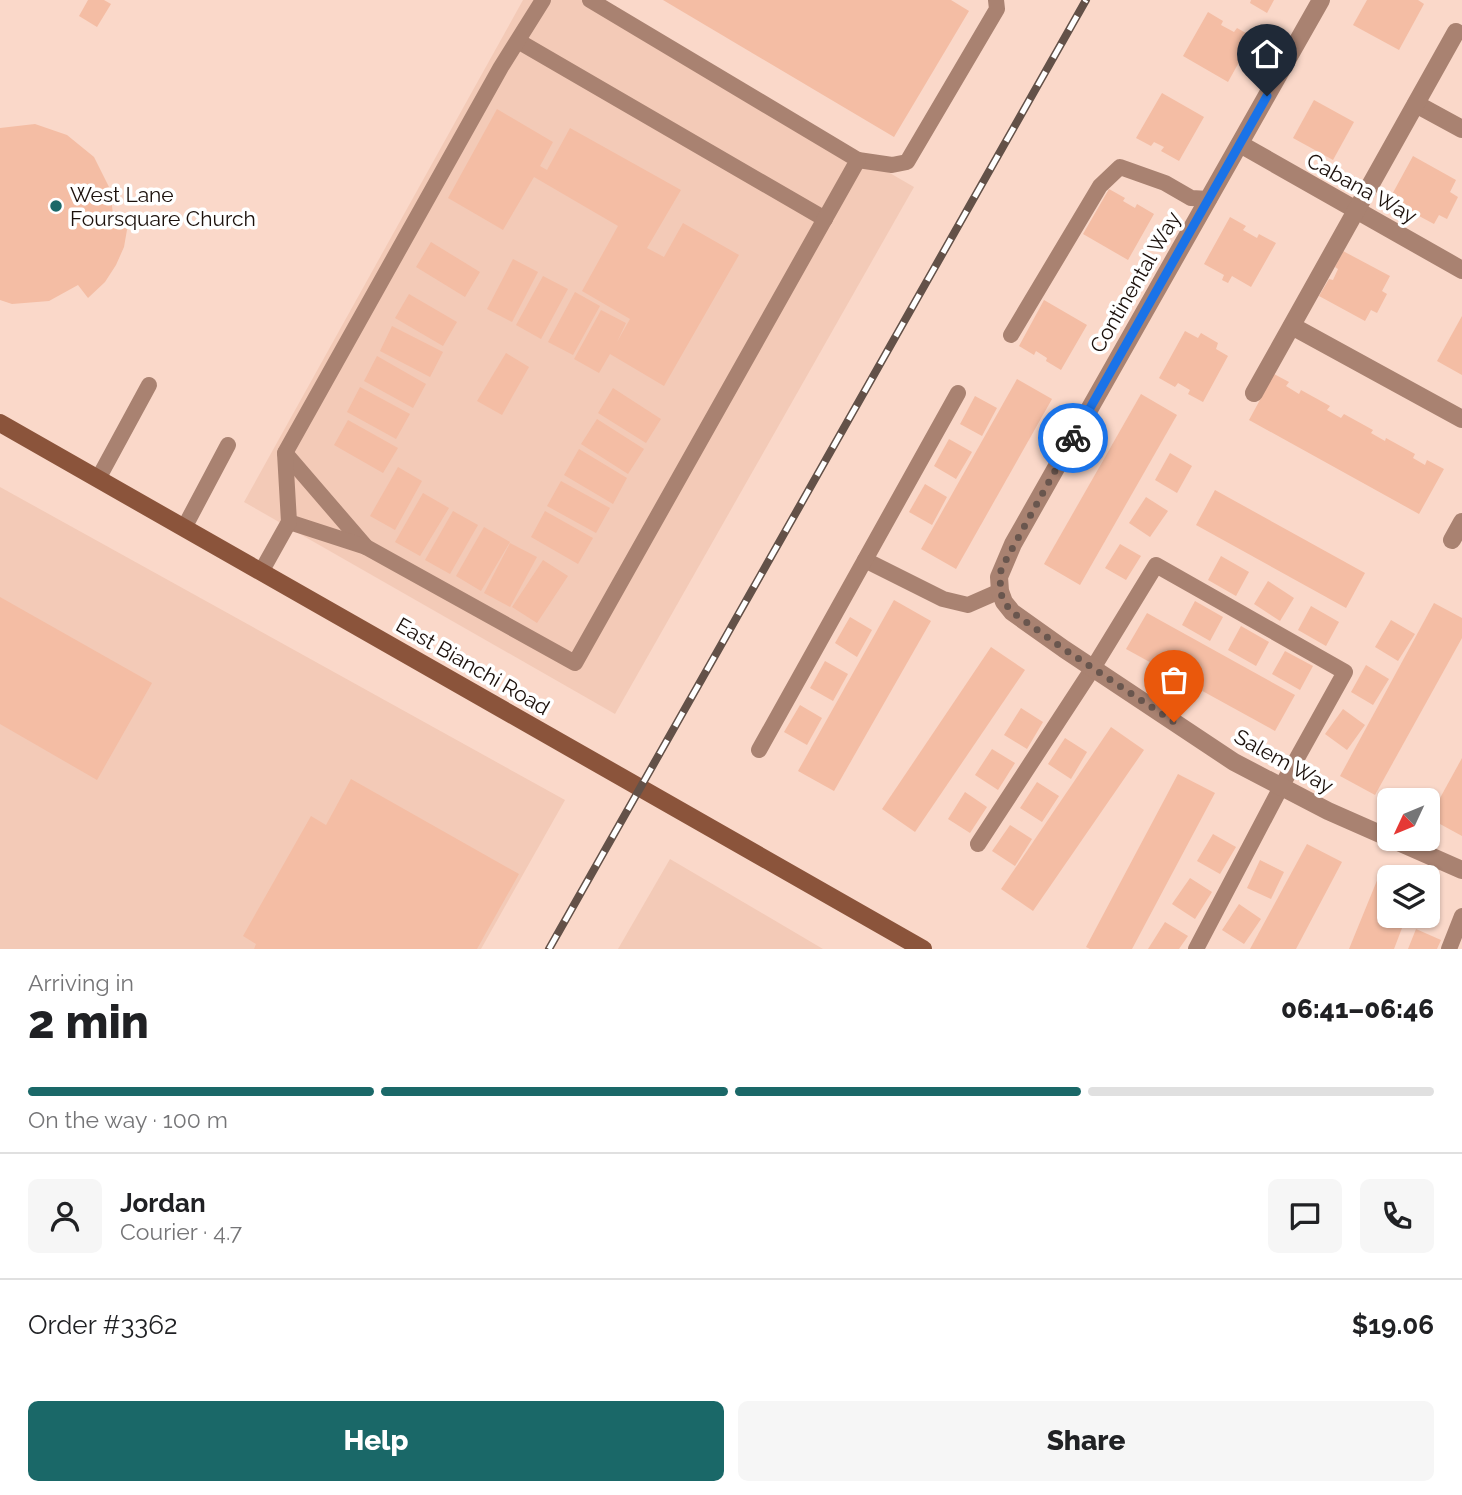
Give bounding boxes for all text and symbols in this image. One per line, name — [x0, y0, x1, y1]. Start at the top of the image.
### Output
pin — [1237, 24, 1297, 96]
icon: home — [1248, 35, 1286, 73]
street label: Cabana Way — [1303, 148, 1421, 228]
place label: West Lane Foursquare Church — [70, 182, 256, 231]
marker: West Lane Foursquare Church — [48, 198, 64, 214]
street label: Continental Way — [1084, 207, 1186, 357]
courier — [1038, 403, 1108, 473]
icon: bike — [1054, 419, 1092, 457]
street label: East Bianchi Road — [392, 612, 554, 720]
pin — [1144, 650, 1204, 722]
icon: bag — [1155, 661, 1193, 699]
street label: Salem Way — [1230, 724, 1338, 798]
north arrow — [1377, 788, 1440, 850]
map controls — [1377, 788, 1440, 928]
button: layers — [1377, 865, 1440, 928]
text: Arriving in — [28, 969, 134, 996]
text: 06:41–06:46 — [1281, 994, 1434, 1024]
text: 2 min — [28, 995, 149, 1049]
text: On the way · 100 m — [28, 1106, 228, 1133]
button: person — [28, 1179, 102, 1253]
button: chat — [1268, 1179, 1342, 1253]
button: phone — [1360, 1179, 1434, 1253]
text: Jordan — [120, 1188, 206, 1218]
text: Courier · 4.7 — [120, 1218, 242, 1245]
text: Order #3362 — [28, 1310, 177, 1340]
text: $19.06 — [1352, 1310, 1434, 1340]
button: Help — [28, 1401, 724, 1481]
button: Share — [738, 1401, 1434, 1481]

